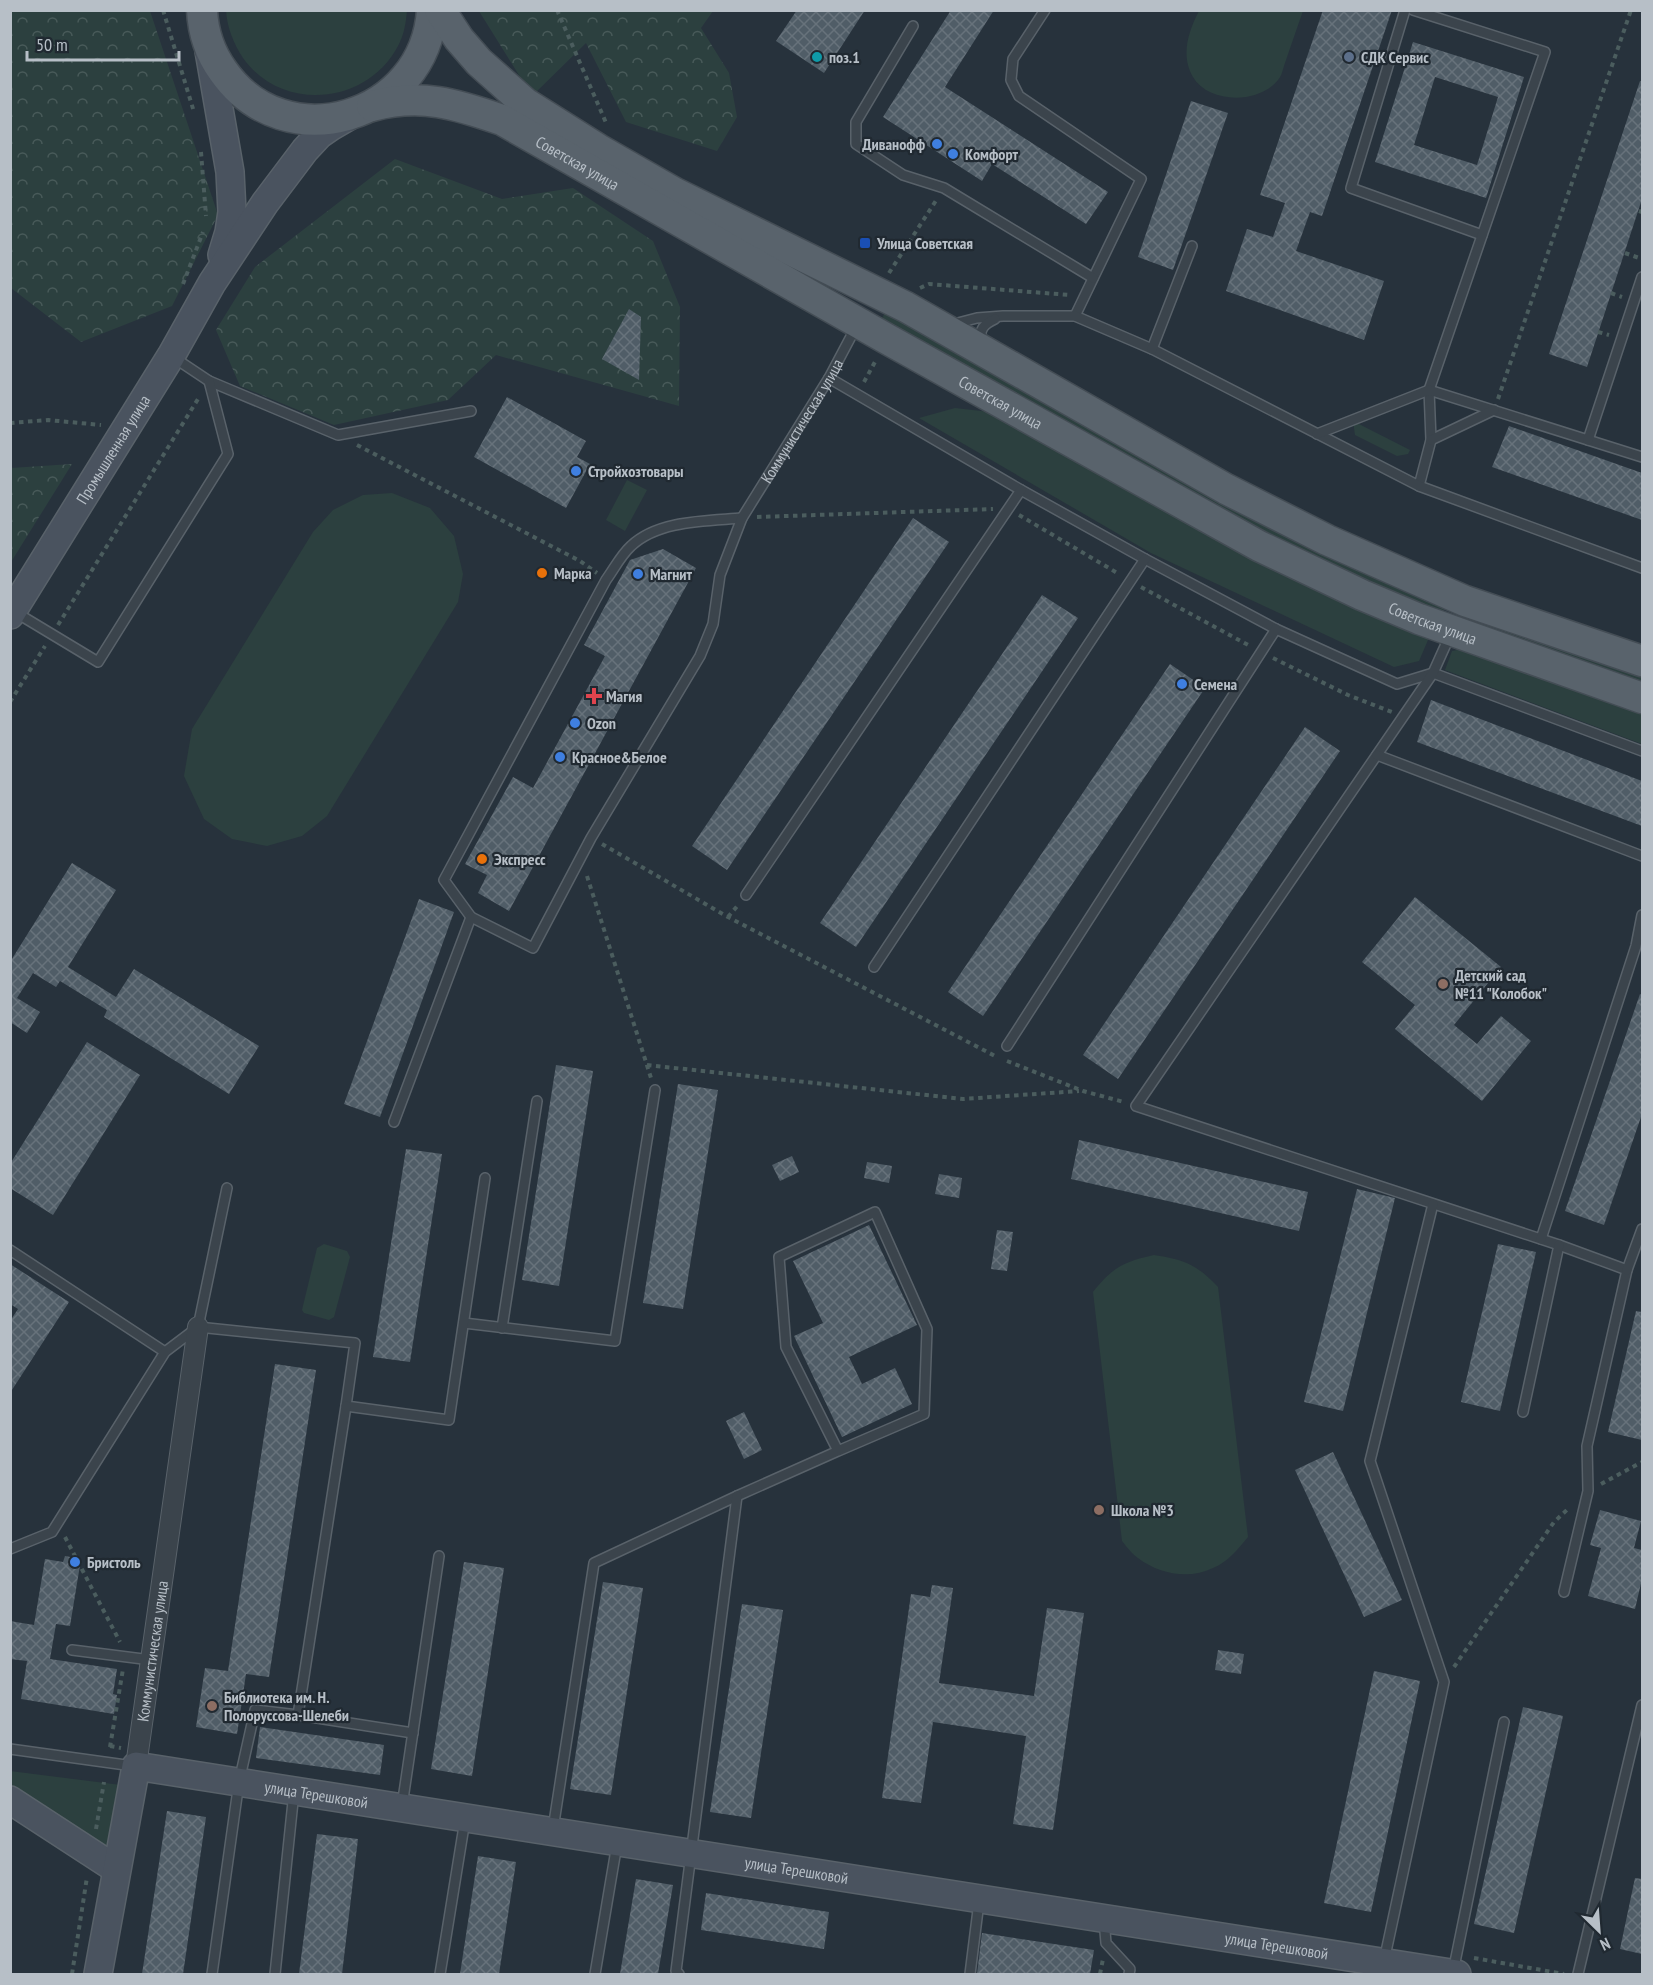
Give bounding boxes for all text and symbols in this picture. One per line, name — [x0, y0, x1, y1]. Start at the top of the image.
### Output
scale bar — [27, 24, 178, 62]
text: 50 m — [36, 33, 68, 56]
place label: поз.1 — [829, 47, 860, 67]
place label: СДК Сервис — [1361, 47, 1429, 67]
marker: поз.1 — [810, 50, 824, 64]
marker: СДК Сервис — [1342, 50, 1356, 64]
street label: Советская улица — [532, 131, 623, 195]
place label: Диванофф — [862, 134, 926, 154]
marker: Диванофф — [930, 137, 944, 151]
place label: Комфорт — [965, 144, 1018, 164]
marker: Комфорт — [946, 147, 960, 161]
place label: Улица Советская — [876, 233, 973, 253]
marker: Улица Советская — [858, 236, 872, 250]
street label: Коммунистическая улица — [756, 355, 847, 487]
street label: Советская улица — [955, 371, 1046, 433]
street label: Промышленная улица — [72, 391, 154, 508]
place label: Стройхозтовары — [588, 461, 684, 481]
marker: Стройхозтовары — [569, 464, 583, 478]
place label: Марка — [554, 563, 592, 583]
place label: Магнит — [650, 564, 692, 584]
marker: Марка — [535, 566, 549, 580]
marker: Магнит — [631, 567, 645, 581]
street label: Советская улица — [1386, 597, 1479, 649]
place label: Семена — [1194, 674, 1238, 694]
marker: Семена — [1175, 677, 1189, 691]
place label: Магия — [606, 686, 642, 706]
marker: Магия — [587, 689, 601, 703]
place label: Ozon — [587, 713, 616, 733]
marker: Ozon — [568, 716, 582, 730]
place label: Красное&Белое — [572, 747, 667, 767]
marker: Красное&Белое — [553, 750, 567, 764]
place label: Экспресс — [494, 849, 546, 869]
marker: Экспресс — [475, 852, 489, 866]
place label: Детский сад №11 "Колобок" — [1455, 965, 1547, 1003]
marker: Детский сад №11 "Колобок" — [1436, 977, 1450, 991]
place label: Школа №3 — [1111, 1500, 1174, 1520]
marker: Школа №3 — [1092, 1503, 1106, 1517]
place label: Бристоль — [87, 1552, 141, 1572]
marker: Бристоль — [68, 1555, 82, 1569]
street label: Коммунистическая улица — [132, 1579, 172, 1723]
place label: Библиотека им. Н. Полоруссова-Шелеби — [224, 1687, 349, 1725]
marker: Библиотека им. Н. Полоруссова-Шелеби — [205, 1699, 219, 1713]
street label: улица Терешковой — [263, 1776, 369, 1812]
street label: улица Терешковой — [743, 1852, 850, 1888]
north arrow — [1569, 1901, 1629, 1961]
street label: улица Терешковой — [1223, 1928, 1330, 1964]
text: N — [1597, 1934, 1613, 1955]

